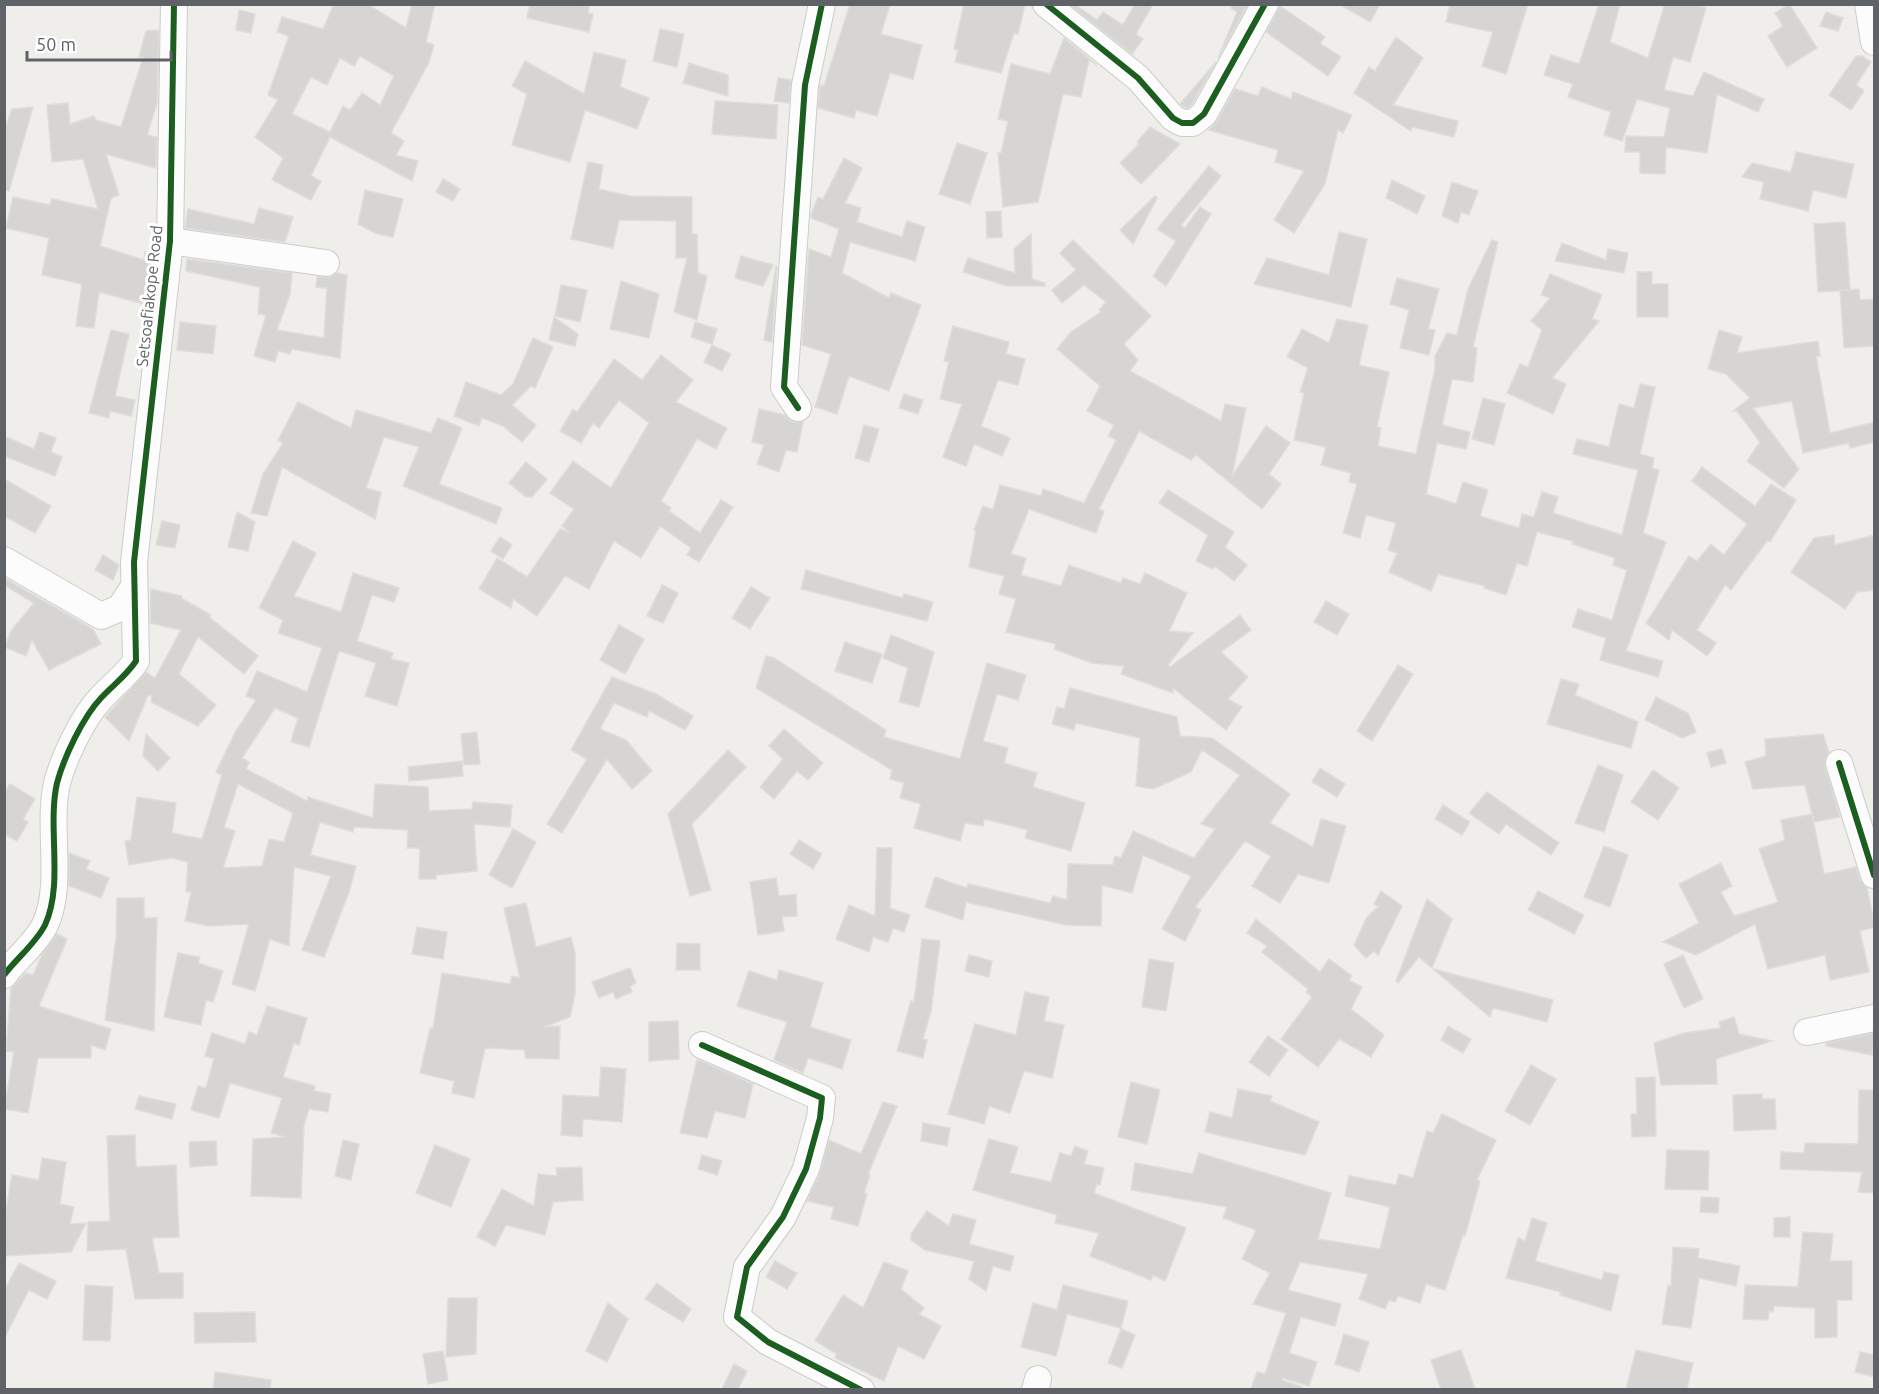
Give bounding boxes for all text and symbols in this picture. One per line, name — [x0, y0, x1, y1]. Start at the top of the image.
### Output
scale bar — [27, 24, 171, 62]
text: 50 m — [36, 34, 76, 54]
street label: Setsoafiakope Road — [133, 224, 165, 368]

